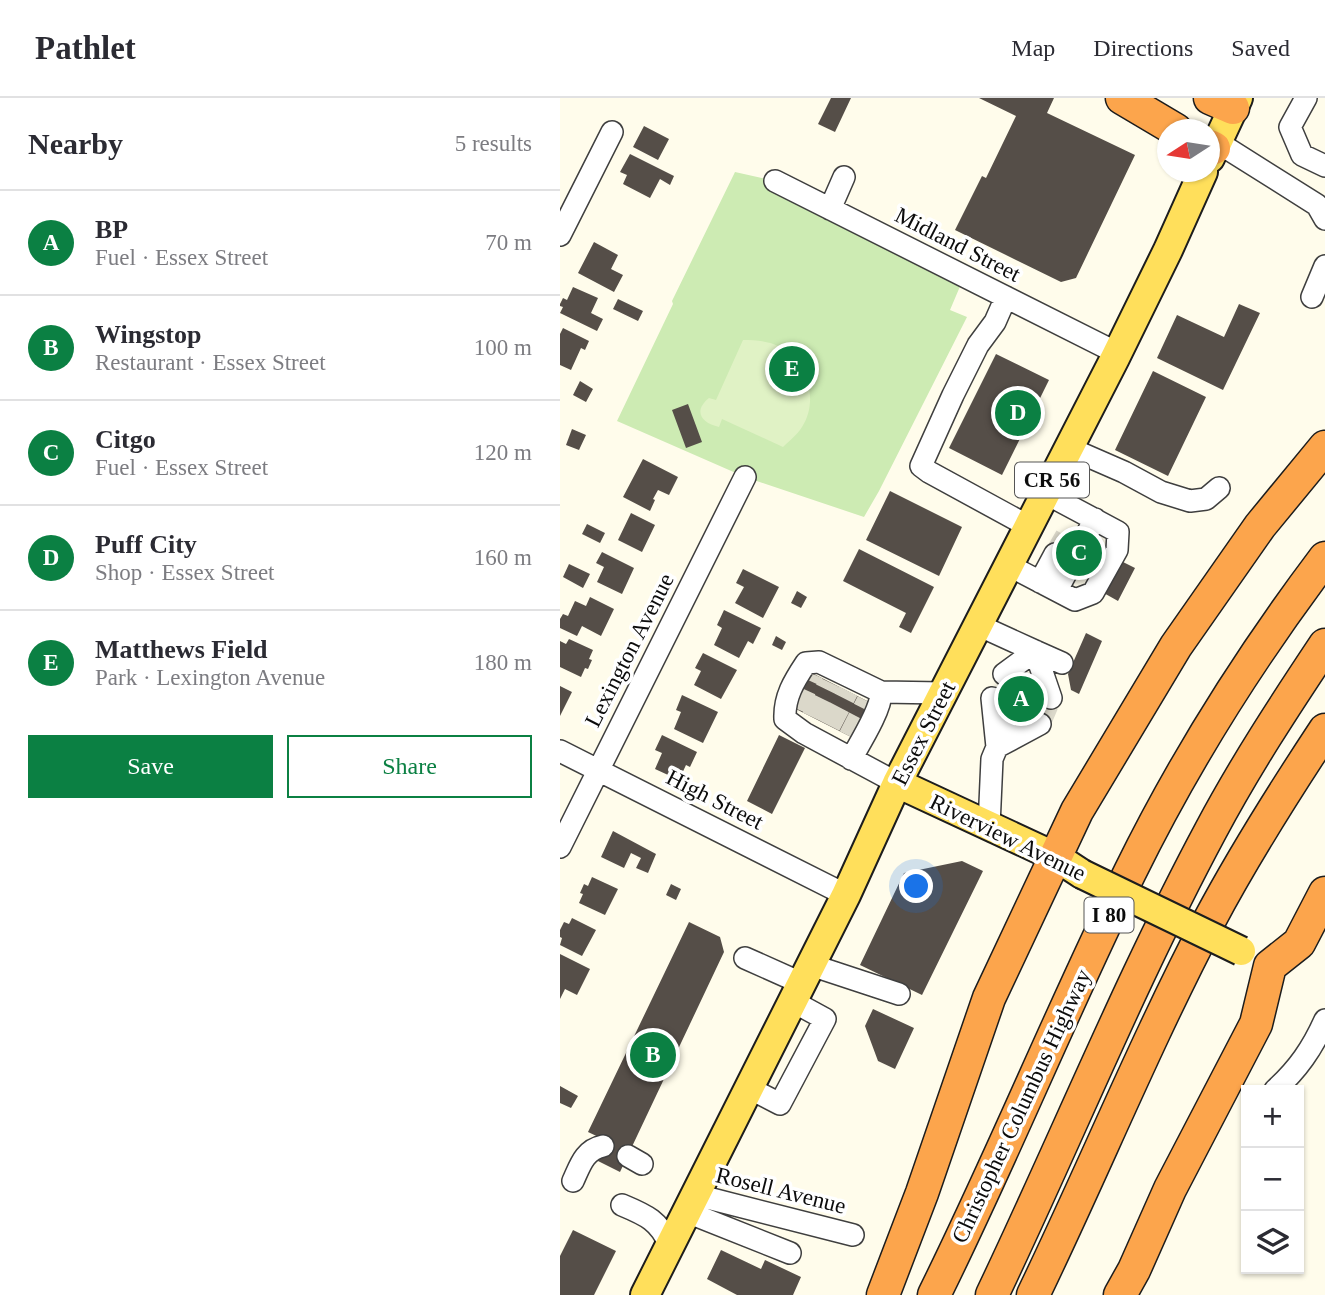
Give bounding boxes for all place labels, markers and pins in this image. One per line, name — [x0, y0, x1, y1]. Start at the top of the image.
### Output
pin: E — [769, 343, 815, 395]
pin: D — [995, 387, 1041, 439]
pin: C — [1056, 527, 1102, 579]
pin: A — [998, 673, 1044, 725]
pin: B — [630, 1029, 676, 1081]

